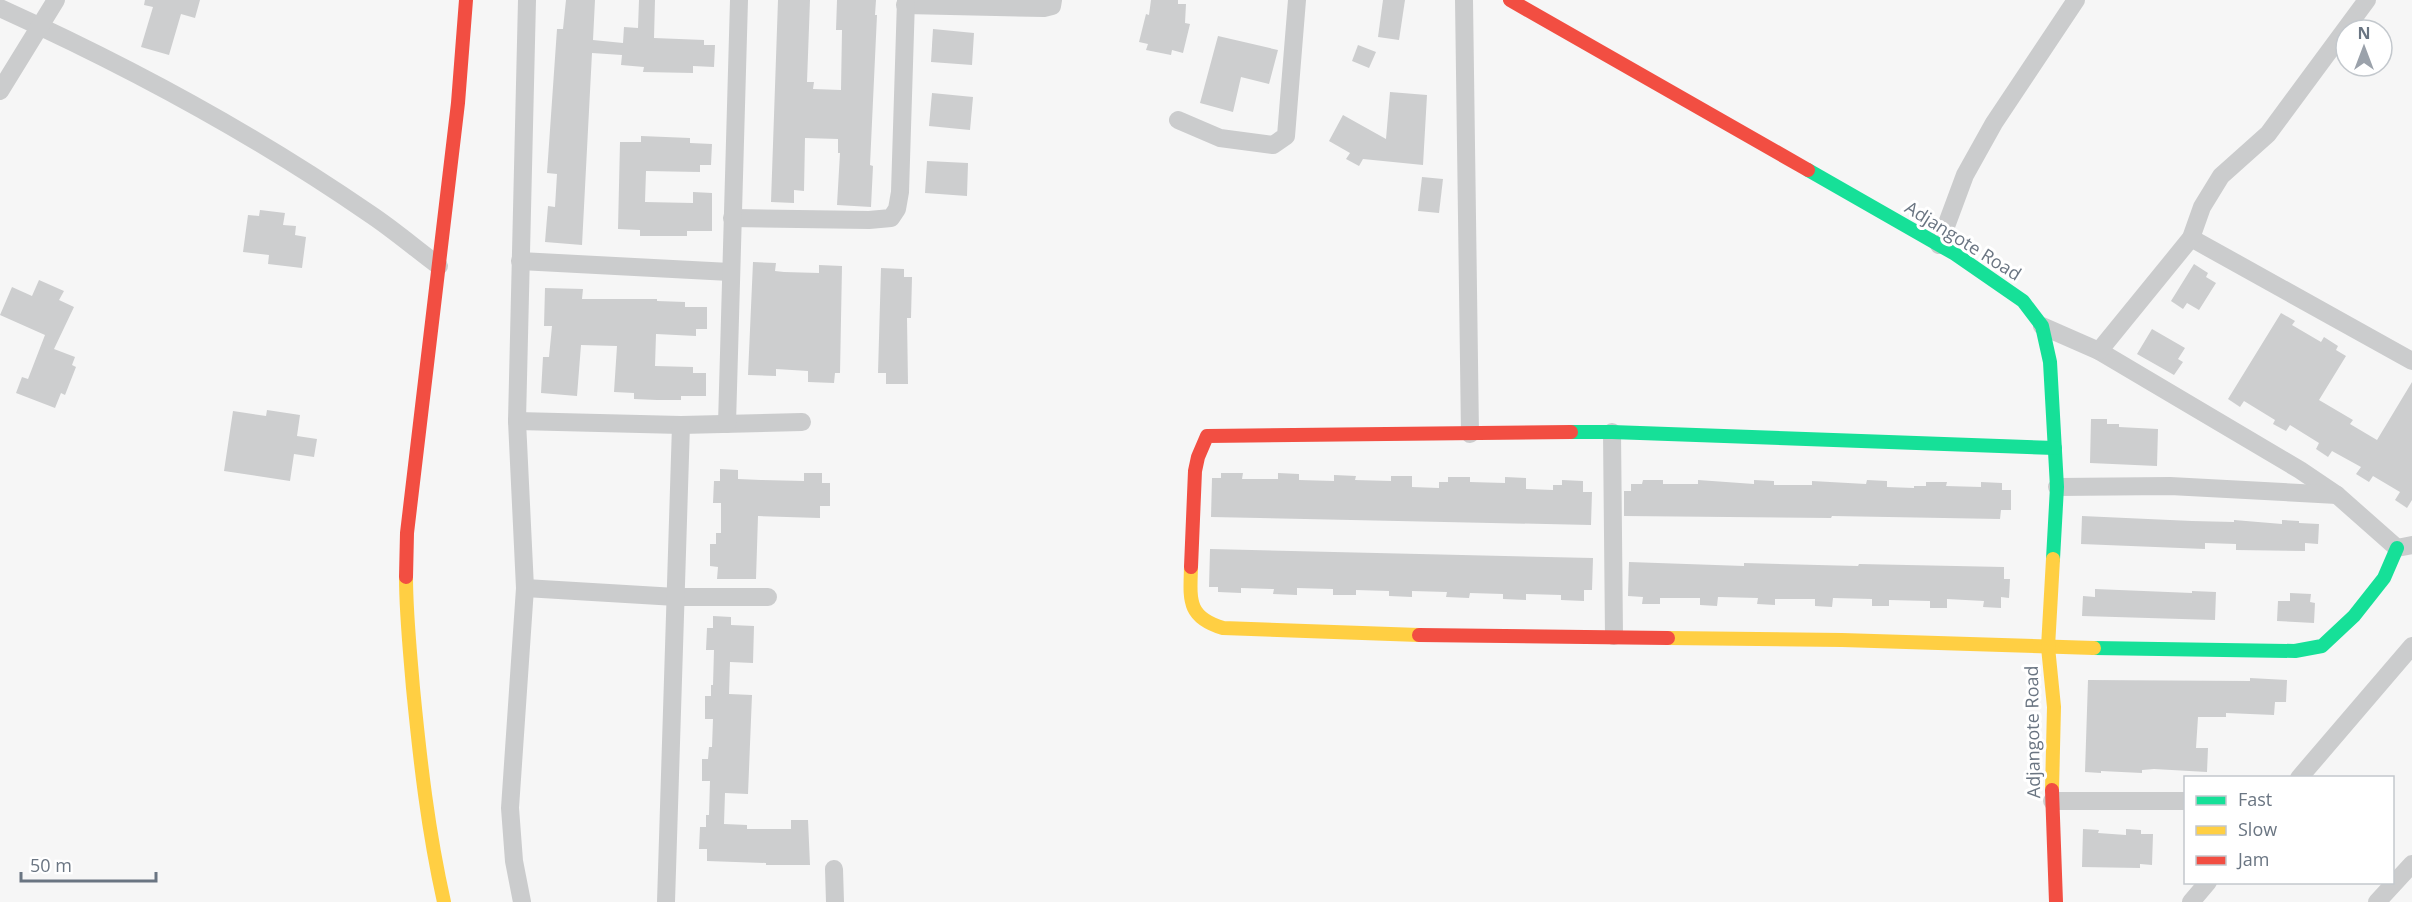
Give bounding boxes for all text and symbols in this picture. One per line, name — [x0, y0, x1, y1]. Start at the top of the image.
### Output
north arrow — [2334, 18, 2394, 78]
text: N — [2357, 22, 2371, 44]
street label: Adjangote Road — [1901, 195, 2026, 285]
street label: Adjangote Road — [2019, 665, 2045, 799]
legend — [2184, 776, 2394, 884]
text: Fast — [2238, 787, 2272, 811]
text: Slow — [2238, 817, 2277, 841]
scale bar — [21, 845, 156, 883]
text: Jam — [2236, 847, 2270, 871]
text: 50 m — [30, 853, 72, 877]

